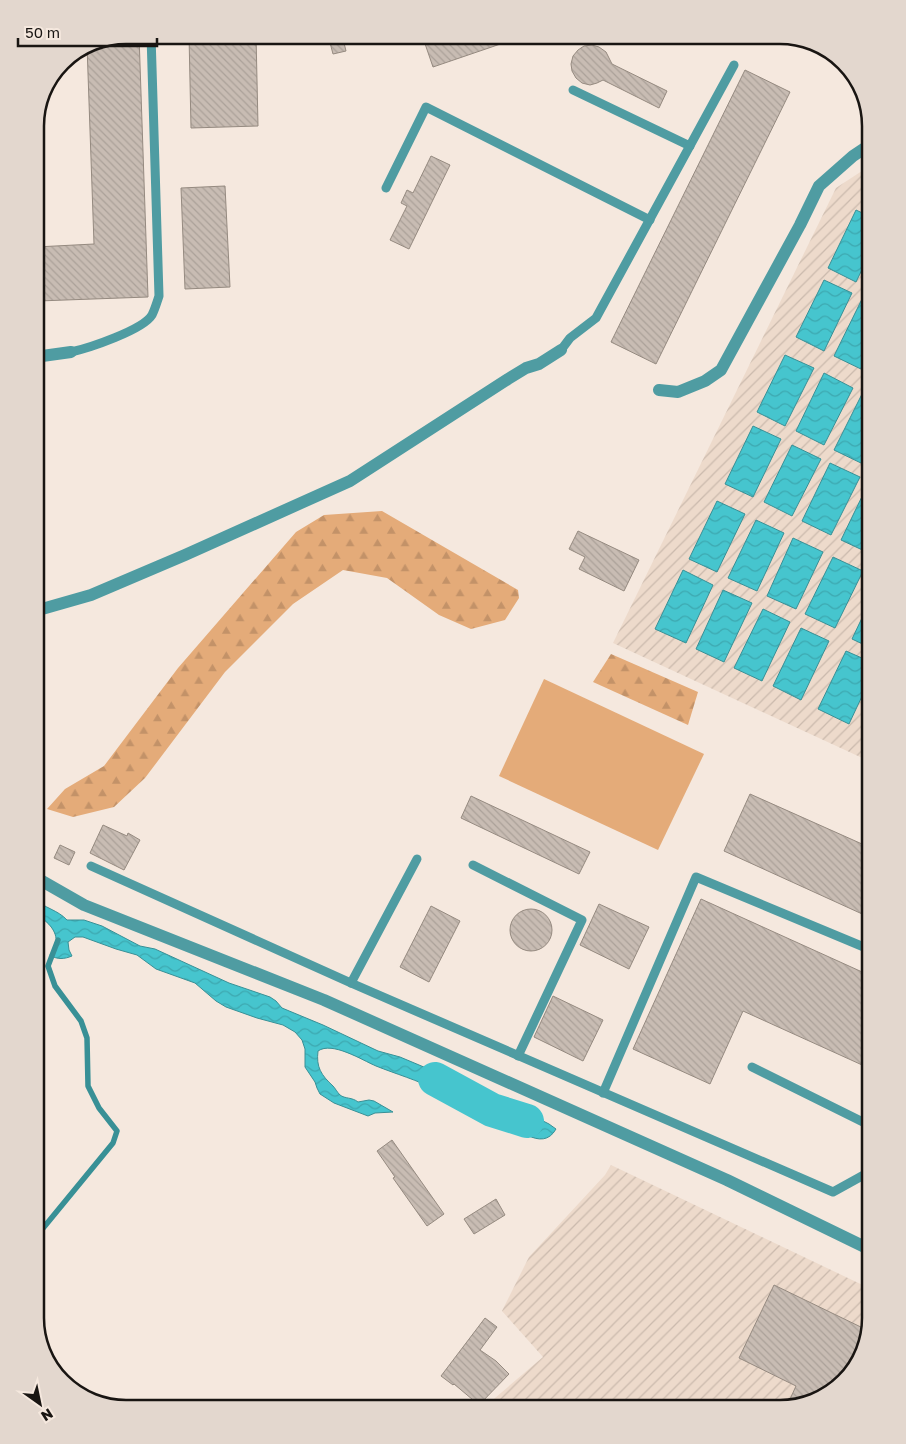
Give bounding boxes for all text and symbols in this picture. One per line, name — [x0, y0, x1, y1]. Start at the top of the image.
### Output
scale bar — [18, 15, 156, 47]
text: 50 m — [25, 23, 60, 41]
north arrow — [15, 1379, 65, 1429]
text: N — [38, 1405, 56, 1425]

